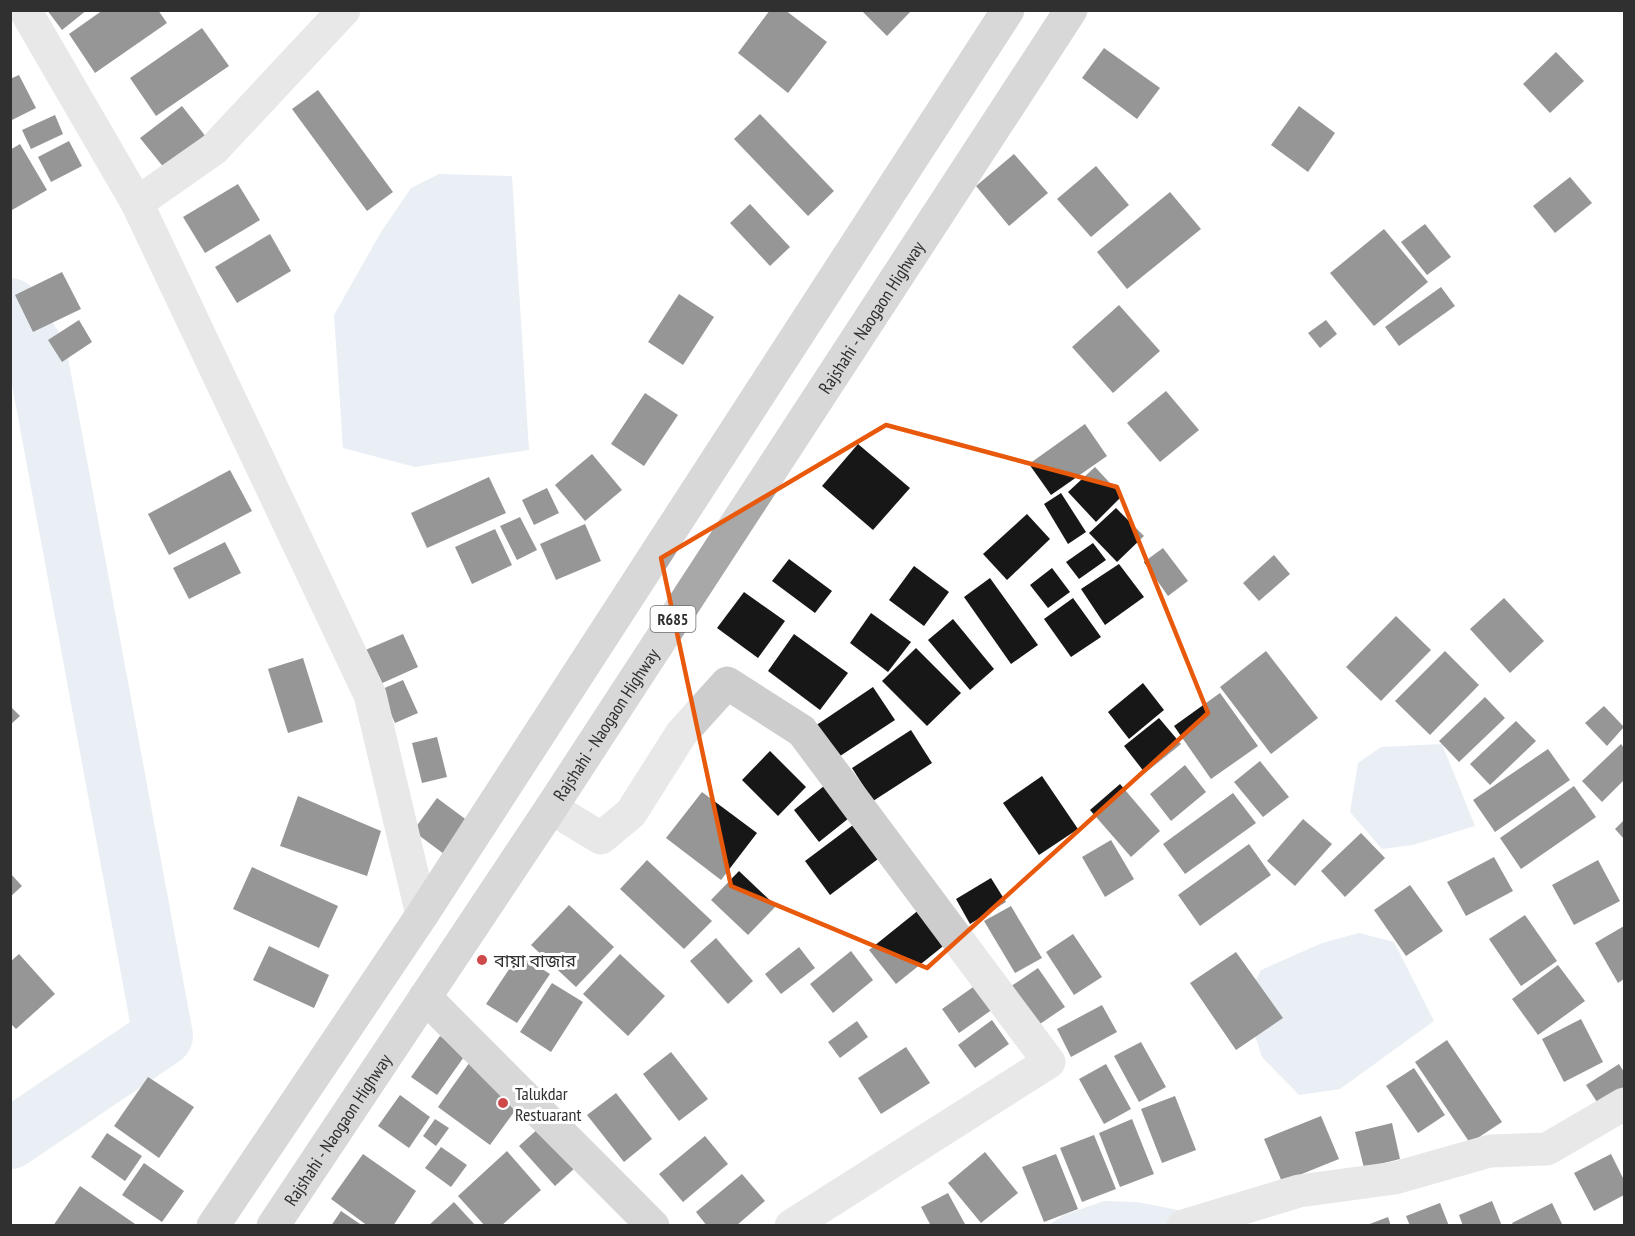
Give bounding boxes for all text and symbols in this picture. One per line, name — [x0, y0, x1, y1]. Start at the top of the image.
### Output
street label: Rajshahi - Naogaon Highway — [813, 236, 929, 398]
road number: R685 — [650, 606, 696, 632]
street label: Rajshahi - Naogaon Highway — [548, 643, 664, 805]
place label: বায়া বাজার — [493, 949, 576, 972]
marker: বায়া বাজার — [475, 953, 489, 967]
street label: Rajshahi - Naogaon Highway — [279, 1049, 396, 1210]
place label: Talukdar Restuarant — [515, 1082, 581, 1126]
marker: Talukdar Restuarant — [496, 1096, 510, 1110]

